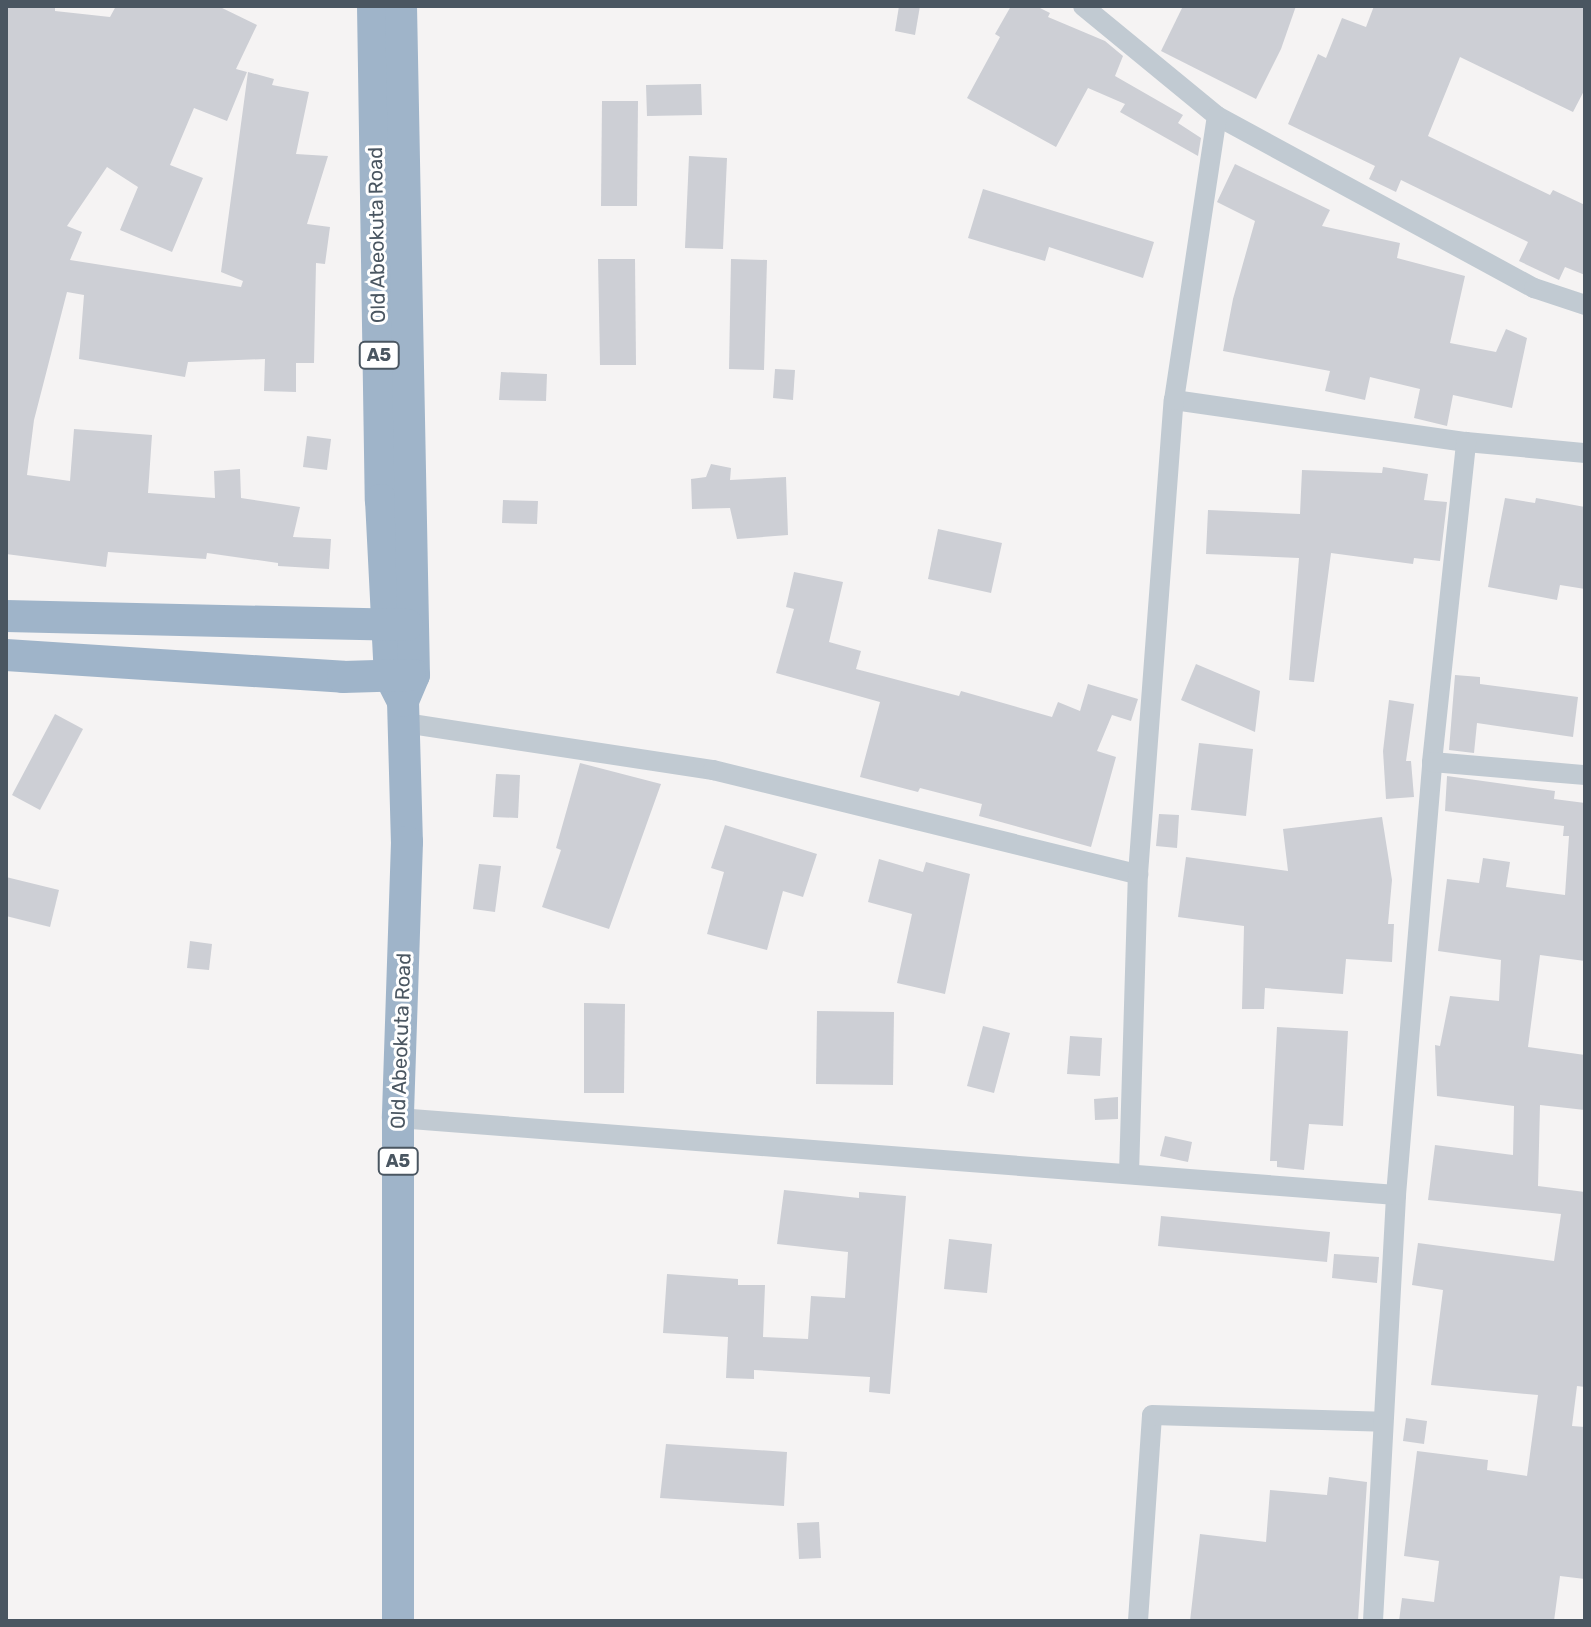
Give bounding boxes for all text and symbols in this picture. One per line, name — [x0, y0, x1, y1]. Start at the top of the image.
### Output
street label: Old Abeokuta Road — [363, 146, 391, 324]
road number: A5 — [357, 341, 401, 369]
street label: Old Abeokuta Road — [386, 952, 416, 1130]
road number: A5 — [376, 1147, 420, 1175]

